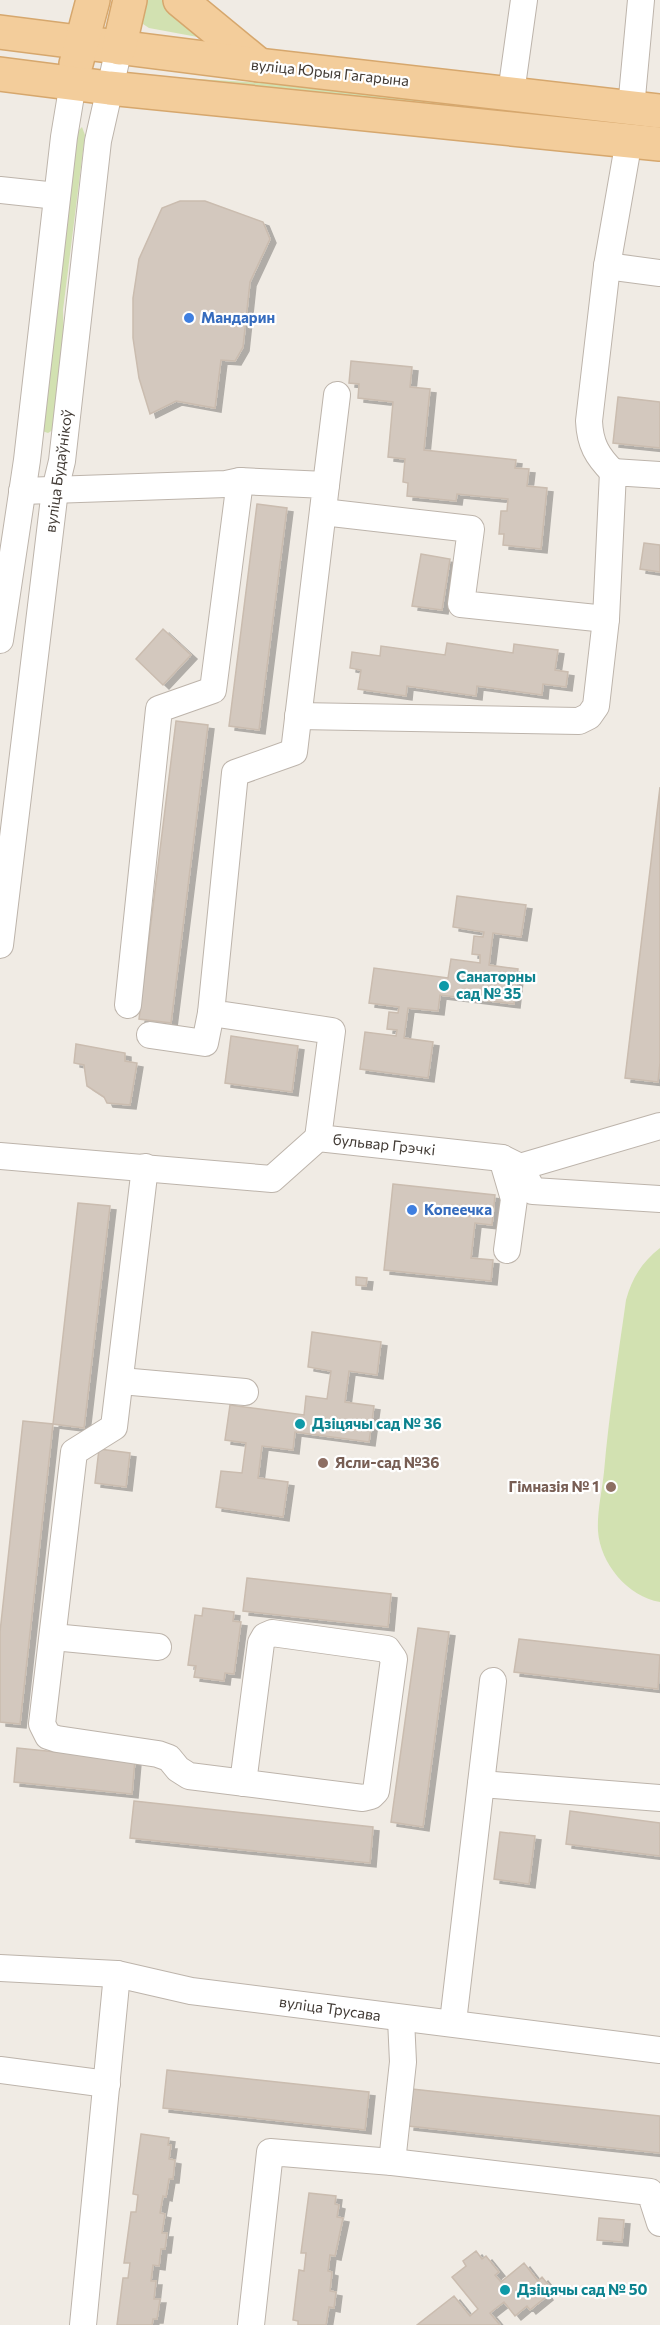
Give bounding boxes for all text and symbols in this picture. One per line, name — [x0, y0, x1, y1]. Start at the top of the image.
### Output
street label: вуліца Юрыя Гагарына — [250, 55, 410, 89]
place label: Мандарин — [201, 308, 275, 326]
marker: Мандарин — [182, 311, 196, 325]
street label: вуліца Будаўнікоў — [40, 408, 76, 534]
place label: Санаторны сад № 35 — [456, 967, 536, 1002]
marker: Санаторны сад № 35 — [437, 979, 451, 993]
street label: бульвар Грэчкі — [332, 1130, 436, 1158]
place label: Копеечка — [424, 1200, 492, 1218]
marker: Копеечка — [405, 1203, 419, 1217]
place label: Дзіцячы сад № 36 — [312, 1414, 442, 1432]
marker: Дзіцячы сад № 36 — [293, 1417, 307, 1431]
place label: Ясли-сад №36 — [335, 1453, 440, 1471]
marker: Ясли-сад №36 — [316, 1456, 330, 1470]
place label: Гімназія № 1 — [509, 1477, 599, 1495]
marker: Гімназія № 1 — [604, 1480, 618, 1494]
street label: вуліца Трусава — [278, 1992, 382, 2024]
place label: Дзіцячы сад № 50 — [517, 2280, 647, 2298]
marker: Дзіцячы сад № 50 — [498, 2283, 512, 2297]

